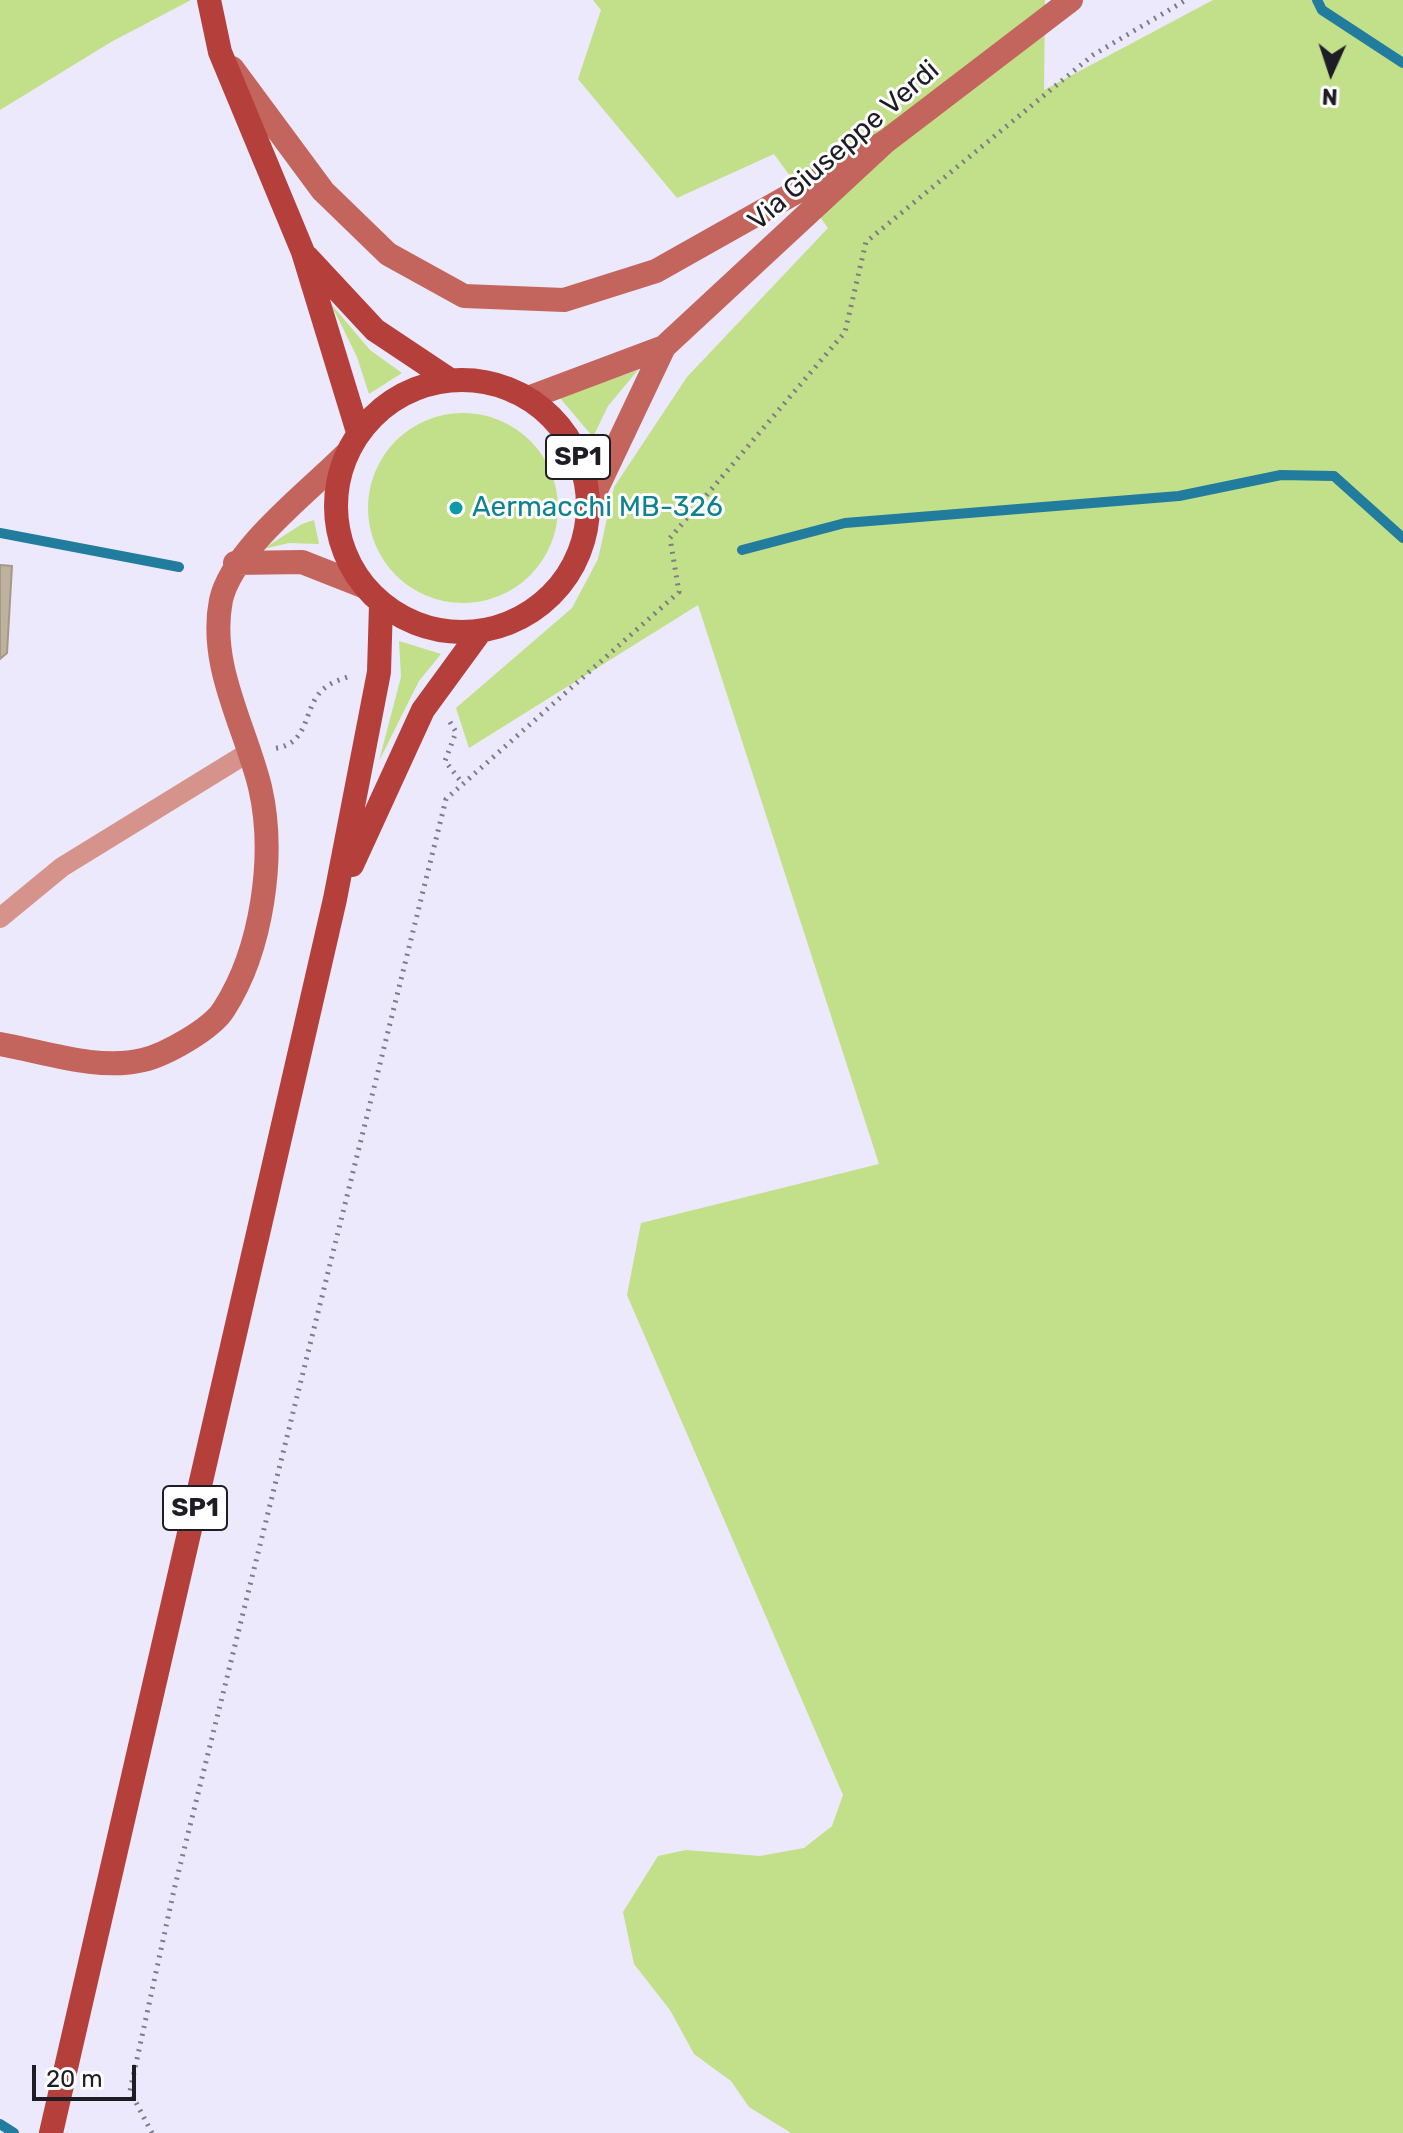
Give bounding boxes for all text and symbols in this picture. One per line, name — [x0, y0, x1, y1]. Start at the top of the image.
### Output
north arrow — [1291, 32, 1371, 112]
street label: Via Giuseppe Verdi — [742, 54, 946, 238]
text: N — [1321, 83, 1338, 110]
road number: SP1 — [546, 435, 610, 479]
place label: Aermacchi MB-326 — [472, 491, 723, 525]
marker: Aermacchi MB-326 — [447, 499, 465, 517]
road number: SP1 — [163, 1486, 227, 1530]
scale bar — [36, 2049, 140, 2099]
text: 20 m — [46, 2065, 103, 2093]

